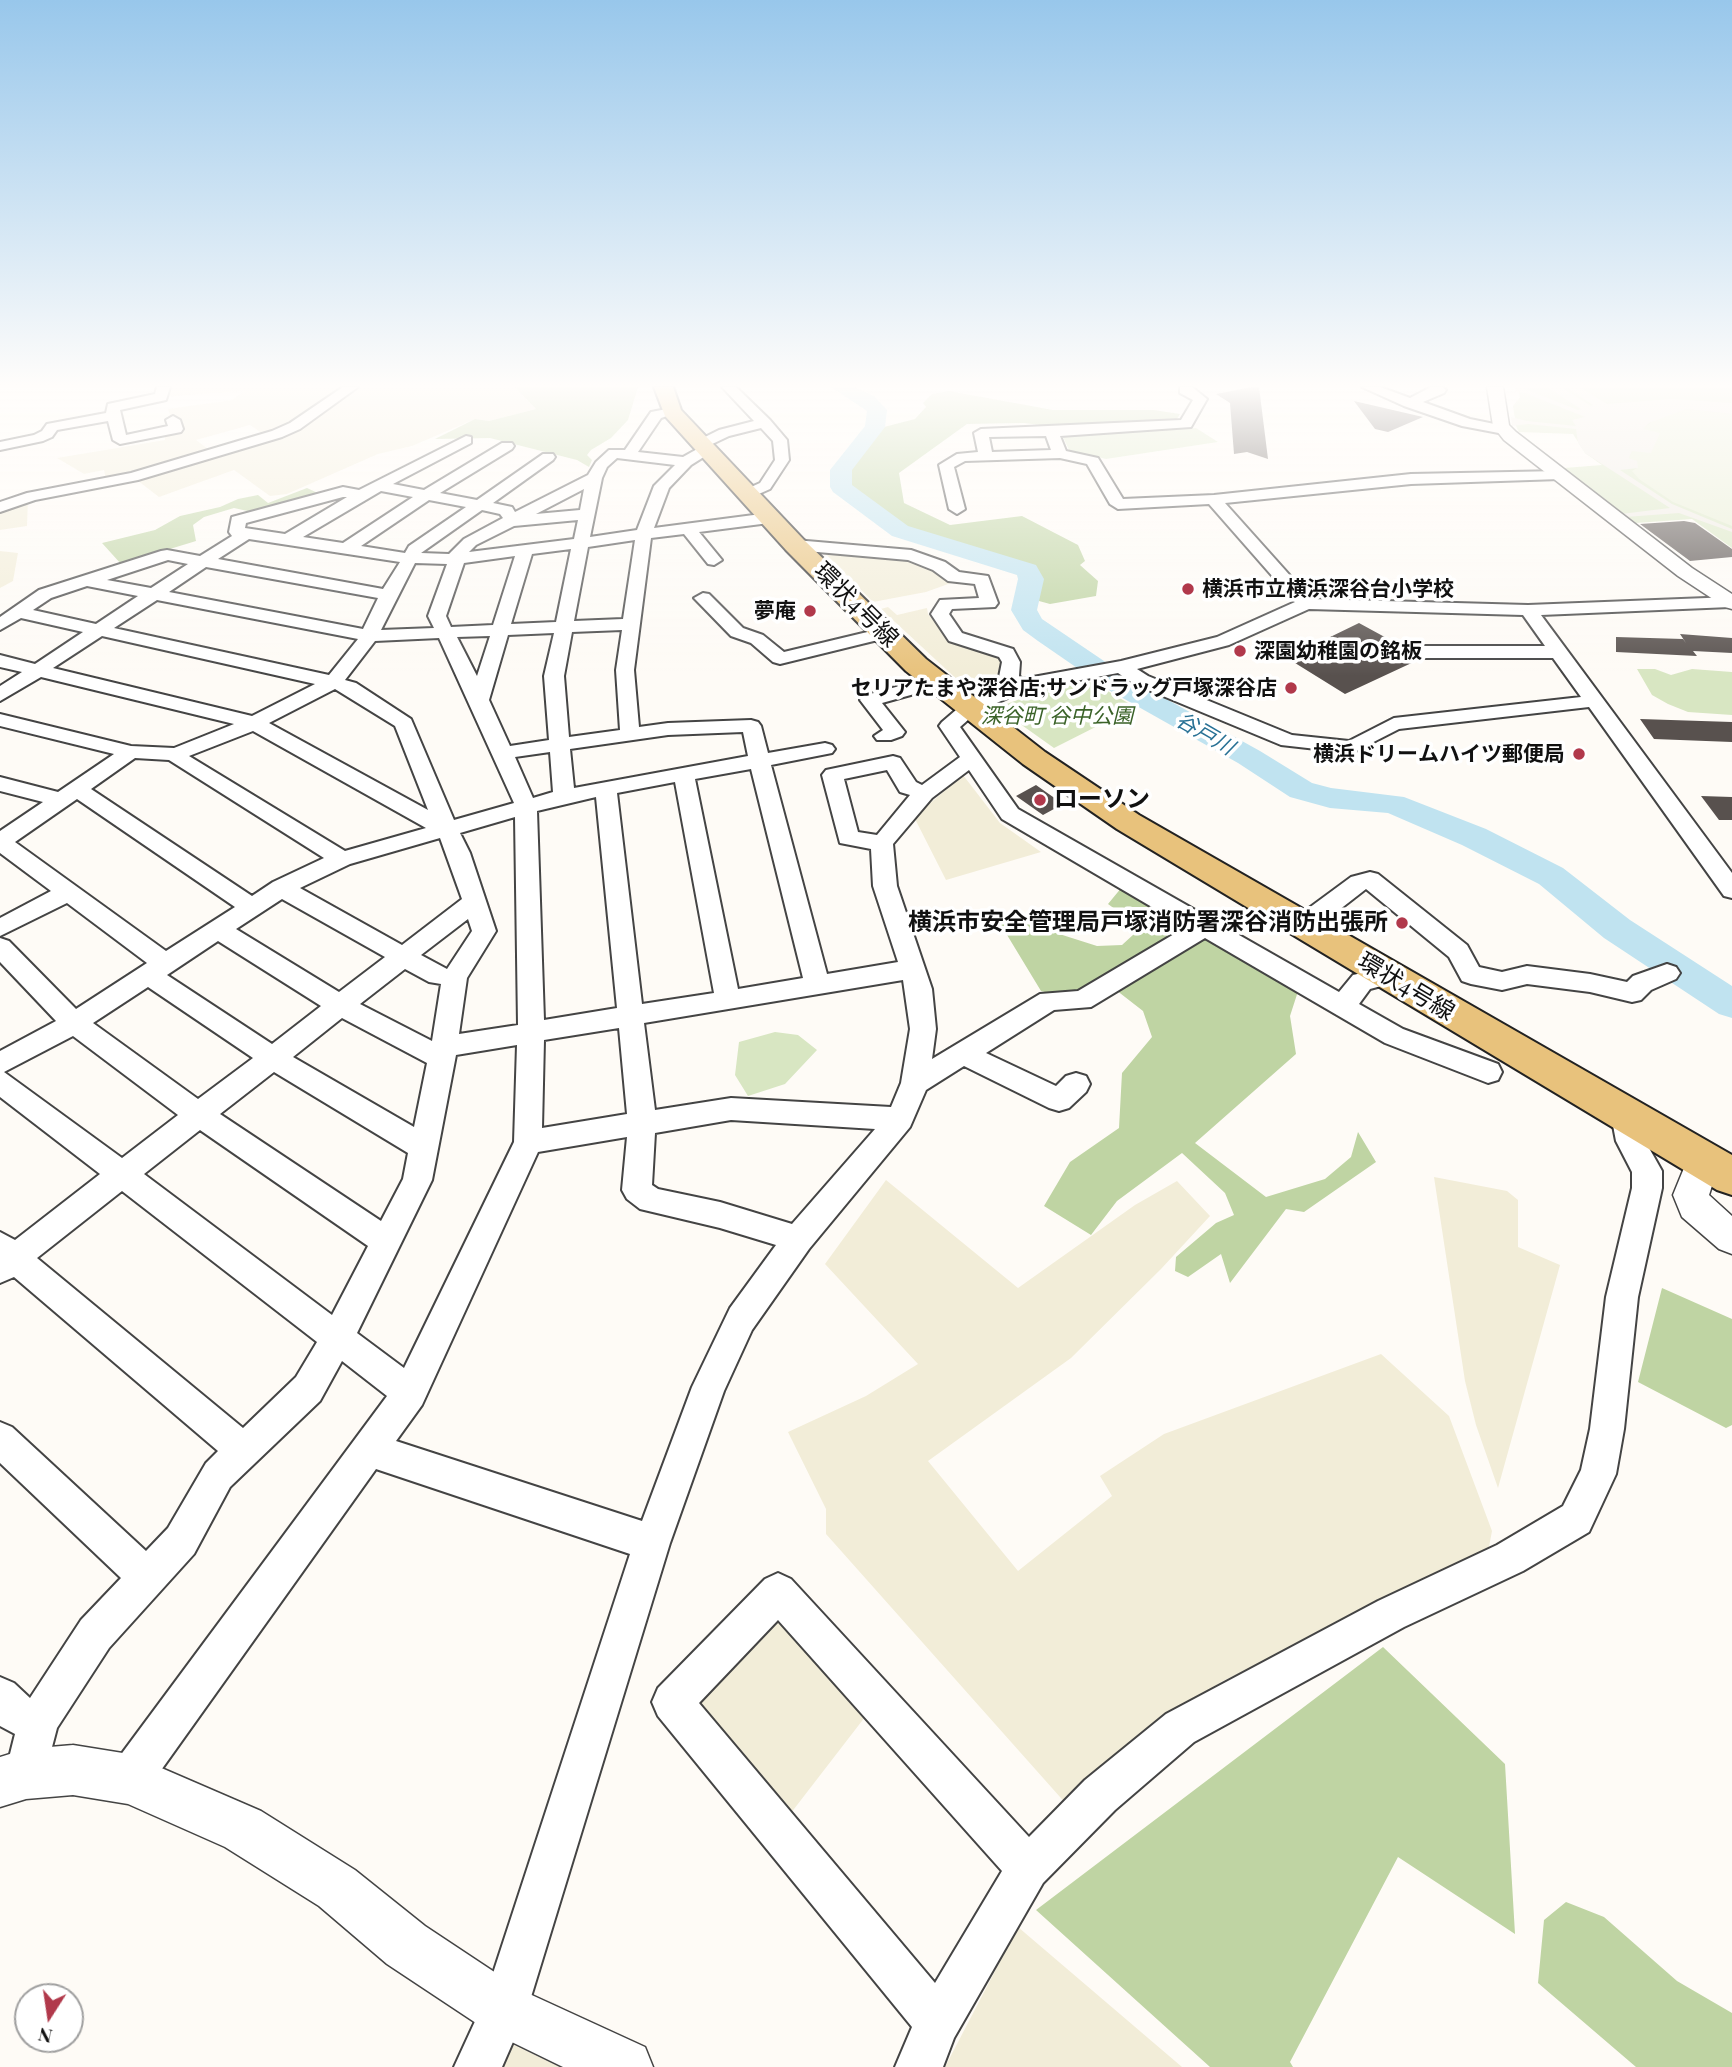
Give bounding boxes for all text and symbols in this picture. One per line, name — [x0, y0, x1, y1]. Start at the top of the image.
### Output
street label: 環状4号線 — [808, 557, 904, 653]
place label: 横浜市立横浜深谷台小学校 — [1202, 576, 1454, 602]
marker: 横浜市立横浜深谷台小学校 — [1180, 581, 1196, 597]
place label: 夢庵 — [754, 598, 796, 624]
marker: 夢庵 — [802, 603, 818, 619]
place label: 深園幼稚園の銘板 — [1254, 638, 1422, 664]
marker: 深園幼稚園の銘板 — [1232, 643, 1248, 659]
place label: セリアたまや深谷店;サンドラッグ戸塚深谷店 — [851, 675, 1277, 701]
marker: セリアたまや深谷店;サンドラッグ戸塚深谷店 — [1283, 680, 1299, 696]
park label: 深谷町 谷中公園 — [981, 703, 1133, 729]
water label: 谷戸川 — [1171, 707, 1239, 761]
place label: 横浜ドリームハイツ郵便局 — [1313, 741, 1565, 767]
marker: 横浜ドリームハイツ郵便局 — [1571, 746, 1587, 762]
place label: ローソン — [1054, 786, 1150, 814]
marker: ローソン — [1032, 792, 1048, 808]
place label: 横浜市安全管理局戸塚消防署深谷消防出張所 — [908, 909, 1388, 937]
marker: 横浜市安全管理局戸塚消防署深谷消防出張所 — [1394, 915, 1410, 931]
street label: 環状4号線 — [1352, 947, 1460, 1027]
north arrow — [14, 1983, 84, 2053]
text: N — [36, 2022, 54, 2051]

